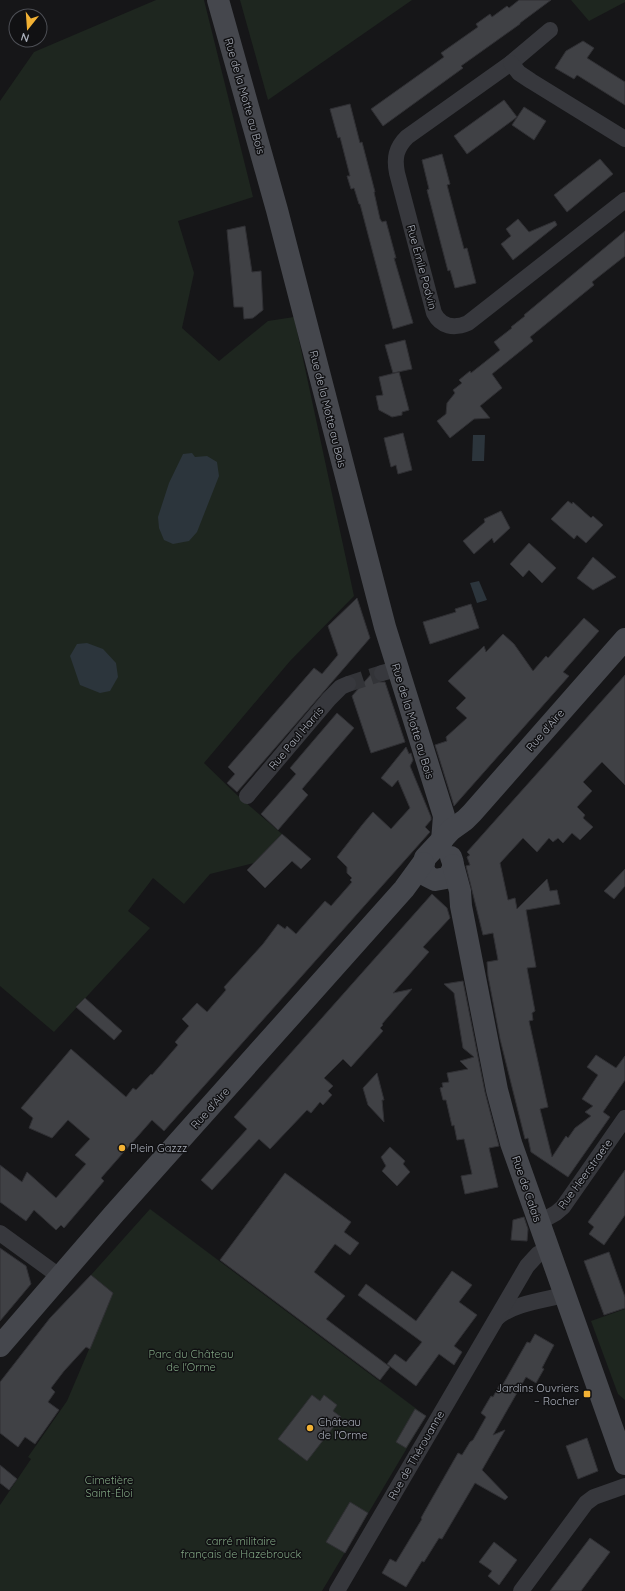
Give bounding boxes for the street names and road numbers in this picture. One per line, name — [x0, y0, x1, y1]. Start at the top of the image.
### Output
street label: Rue de la Motte au Bois — [222, 36, 268, 156]
street label: Rue Émile Podvin — [404, 223, 440, 311]
street label: Rue de la Motte au Bois — [307, 349, 349, 469]
street label: Rue de la Motte au Bois — [389, 661, 437, 781]
street label: Rue Paul Harris — [266, 704, 326, 772]
street label: Rue d'Aire — [523, 706, 567, 754]
street label: Rue d'Aire — [188, 1084, 232, 1132]
street label: Rue Heerstraete — [555, 1136, 615, 1212]
street label: Rue de Calais — [509, 1154, 545, 1224]
street label: Rue de Thérouanne — [385, 1408, 447, 1502]

